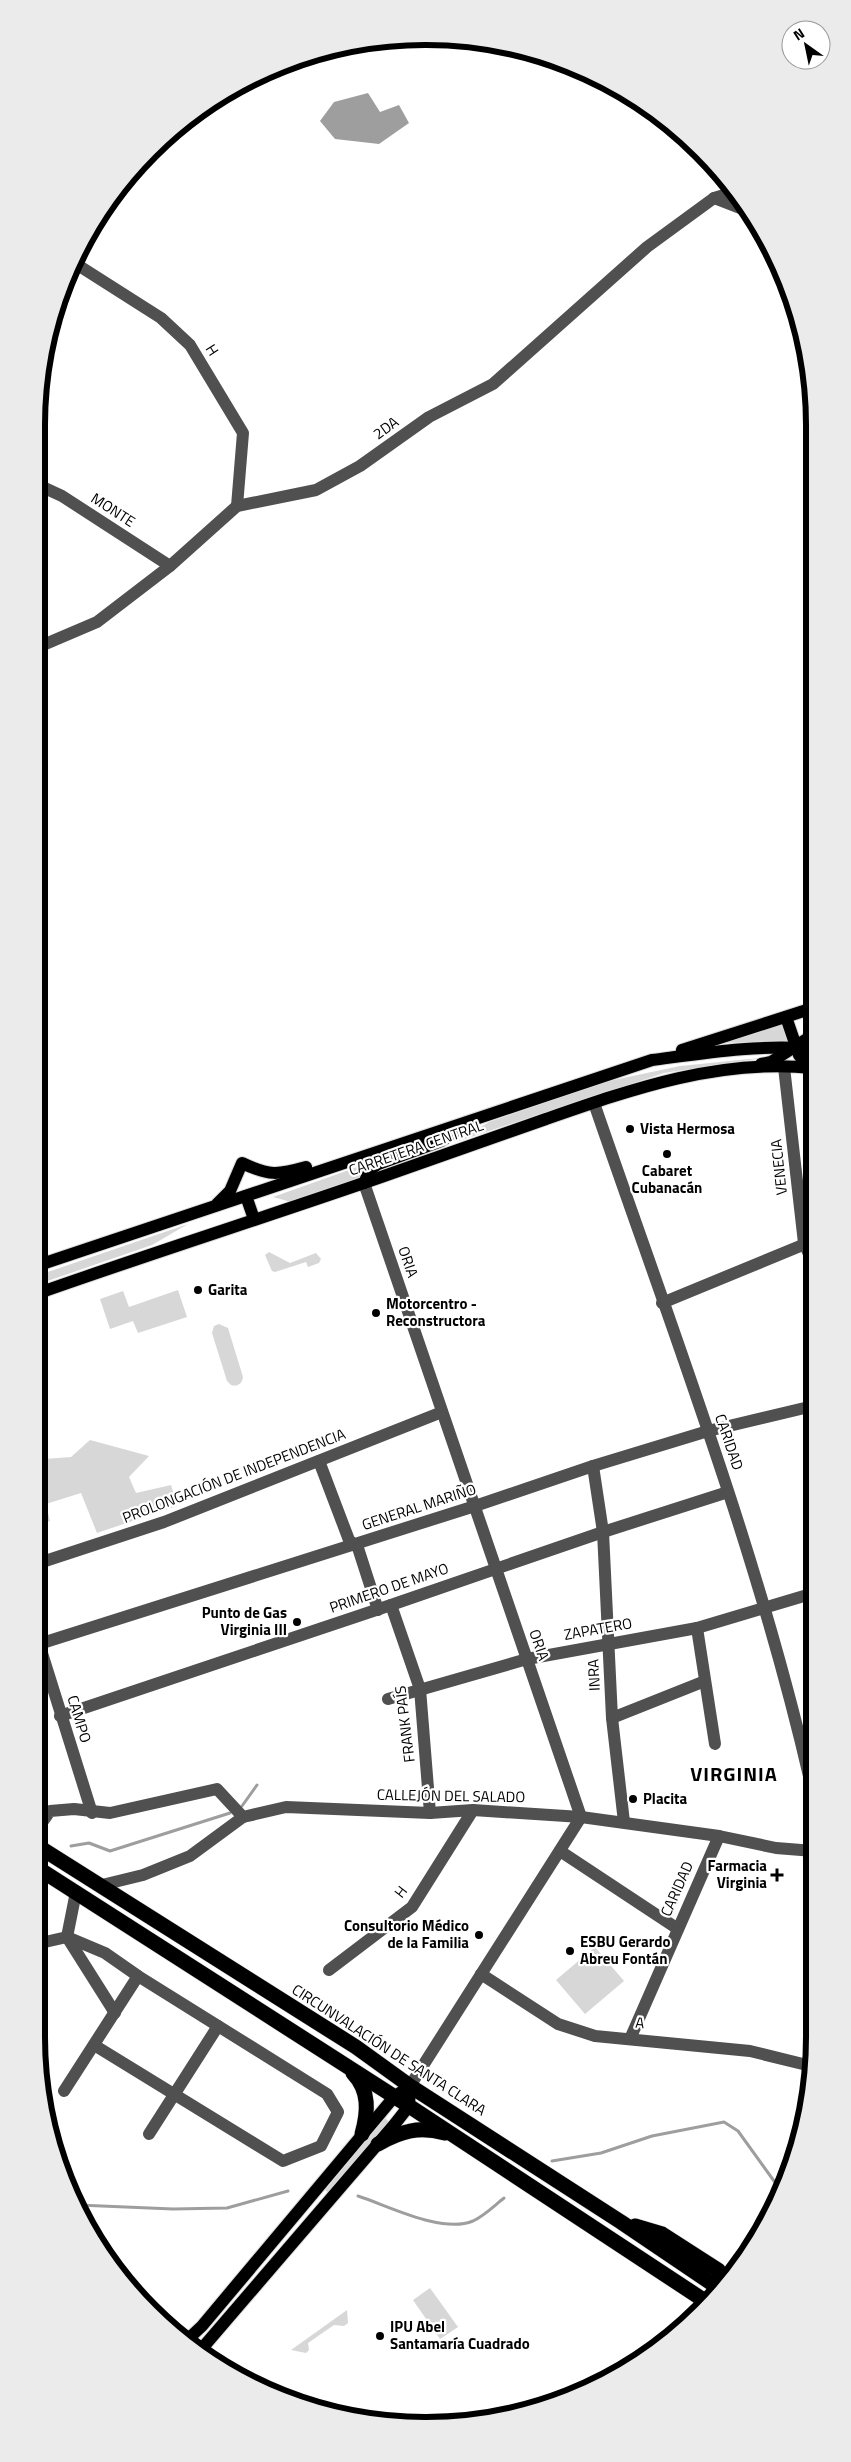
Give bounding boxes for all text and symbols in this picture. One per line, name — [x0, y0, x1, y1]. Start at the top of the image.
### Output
north arrow — [781, 20, 831, 70]
text: N — [789, 22, 808, 45]
street label: H — [200, 339, 225, 360]
street label: 2DA — [368, 410, 403, 445]
street label: MONTE — [87, 487, 140, 533]
street label: CARRETERA CENTRAL — [345, 1114, 486, 1181]
place label: Vista Hermosa — [640, 1117, 735, 1140]
marker: Vista Hermosa — [624, 1123, 636, 1135]
street label: VENECIA — [764, 1138, 793, 1196]
marker: Cabaret Cubanacán — [661, 1148, 673, 1160]
place label: Cabaret Cubanacán — [632, 1159, 702, 1199]
street label: ORIA — [392, 1243, 425, 1281]
place label: Garita — [208, 1278, 248, 1301]
marker: Garita — [192, 1284, 204, 1296]
place label: Motorcentro - Reconstructora — [386, 1292, 486, 1332]
marker: Motorcentro - Reconstructora — [370, 1307, 382, 1319]
street label: CARIDAD — [709, 1411, 750, 1473]
street label: PROLONGACIÓN DE INDEPENDENCIA — [119, 1422, 349, 1529]
street label: GENERAL MARIÑO — [359, 1477, 479, 1536]
street label: PRIMERO DE MAYO — [326, 1556, 452, 1619]
place label: Punto de Gas Virginia III — [202, 1601, 287, 1641]
street label: ZAPATERO — [562, 1611, 634, 1646]
marker: Punto de Gas Virginia III — [291, 1616, 303, 1628]
street label: ORIA — [523, 1626, 556, 1664]
street label: INRA — [581, 1658, 606, 1692]
street label: FRANK PAÍS — [388, 1684, 421, 1764]
street label: CAMPO — [61, 1692, 98, 1745]
district label: VIRGINIA — [690, 1758, 778, 1789]
street label: CALLEJÓN DEL SALADO — [377, 1783, 526, 1808]
place label: Placita — [643, 1787, 688, 1810]
marker: Placita — [627, 1793, 639, 1805]
place label: Farmacia Virginia — [708, 1854, 767, 1894]
street label: CARIDAD — [654, 1858, 699, 1920]
marker: Farmacia Virginia — [771, 1869, 783, 1881]
street label: H — [388, 1881, 413, 1903]
place label: Consultorio Médico de la Familia — [344, 1914, 469, 1954]
marker: Consultorio Médico de la Familia — [473, 1929, 485, 1941]
place label: ESBU Gerardo Abreu Fontán — [580, 1930, 671, 1970]
marker: ESBU Gerardo Abreu Fontán — [564, 1945, 576, 1957]
street label: CIRCUNVALACIÓN DE SANTA CLARA — [288, 1978, 491, 2121]
street label: A — [635, 2011, 646, 2034]
place label: IPU Abel Santamaría Cuadrado — [390, 2315, 530, 2355]
marker: IPU Abel Santamaría Cuadrado — [374, 2330, 386, 2342]

